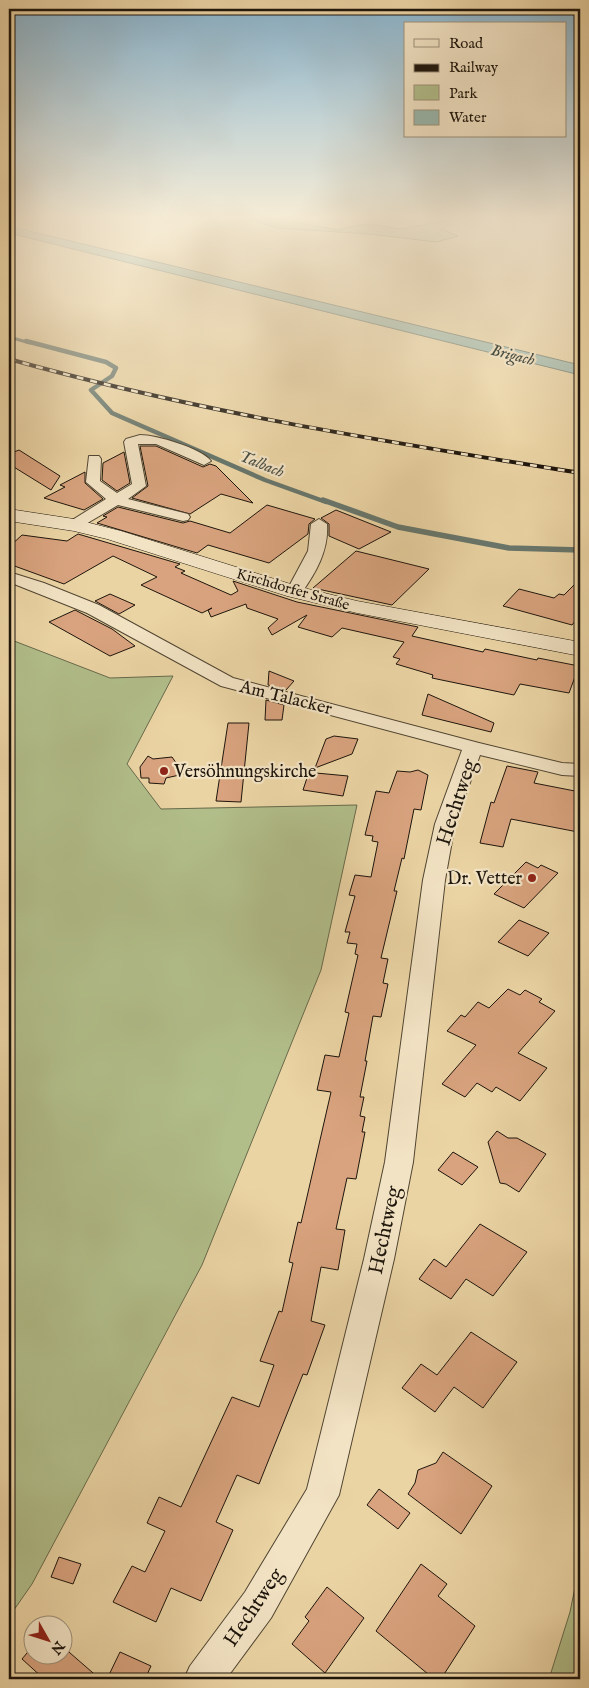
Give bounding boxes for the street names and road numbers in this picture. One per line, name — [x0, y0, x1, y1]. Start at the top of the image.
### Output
street label: Kirchdorfer Straße — [234, 564, 352, 615]
street label: Am Talacker — [236, 676, 335, 721]
street label: Hechtweg — [431, 755, 484, 849]
street label: Hechtweg — [363, 1183, 408, 1277]
street label: Hechtweg — [218, 1563, 291, 1652]

